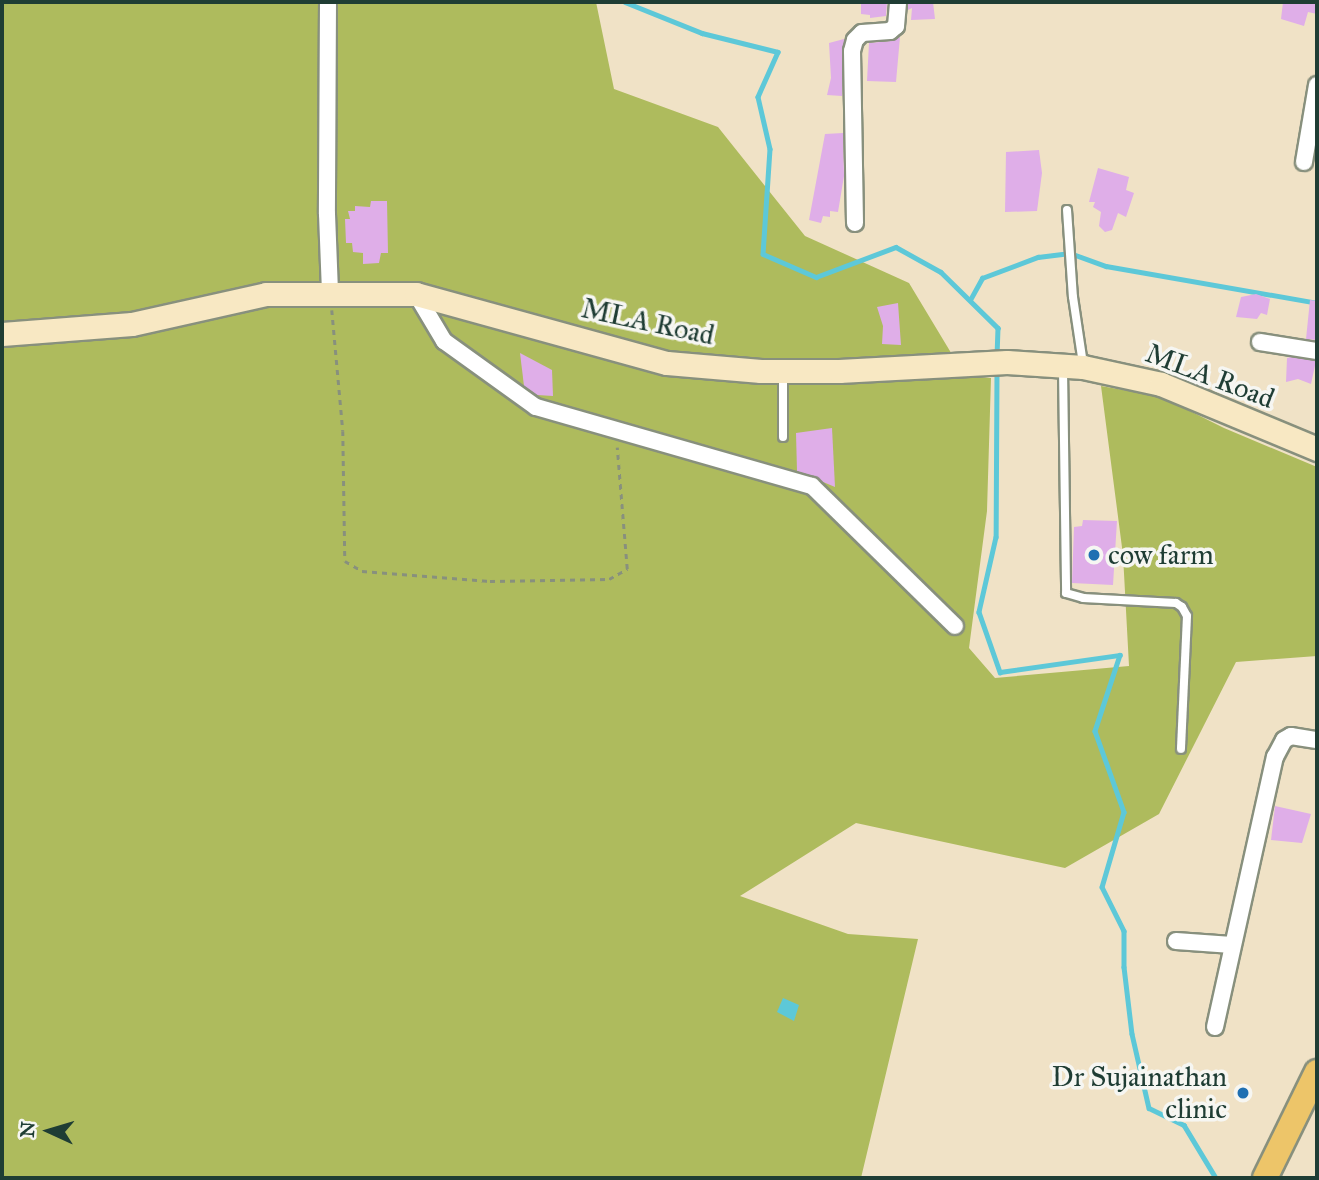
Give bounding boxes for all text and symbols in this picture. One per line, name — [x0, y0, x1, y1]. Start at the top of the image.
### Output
street label: MLA Road — [579, 292, 717, 352]
street label: MLA Road — [1141, 336, 1279, 416]
place label: cow farm — [1108, 538, 1214, 572]
marker: cow farm — [1086, 547, 1102, 563]
place label: Dr Sujainathan clinic — [1052, 1060, 1227, 1126]
marker: Dr Sujainathan clinic — [1233, 1083, 1253, 1103]
north arrow — [14, 1096, 84, 1166]
text: N — [16, 1121, 40, 1138]

